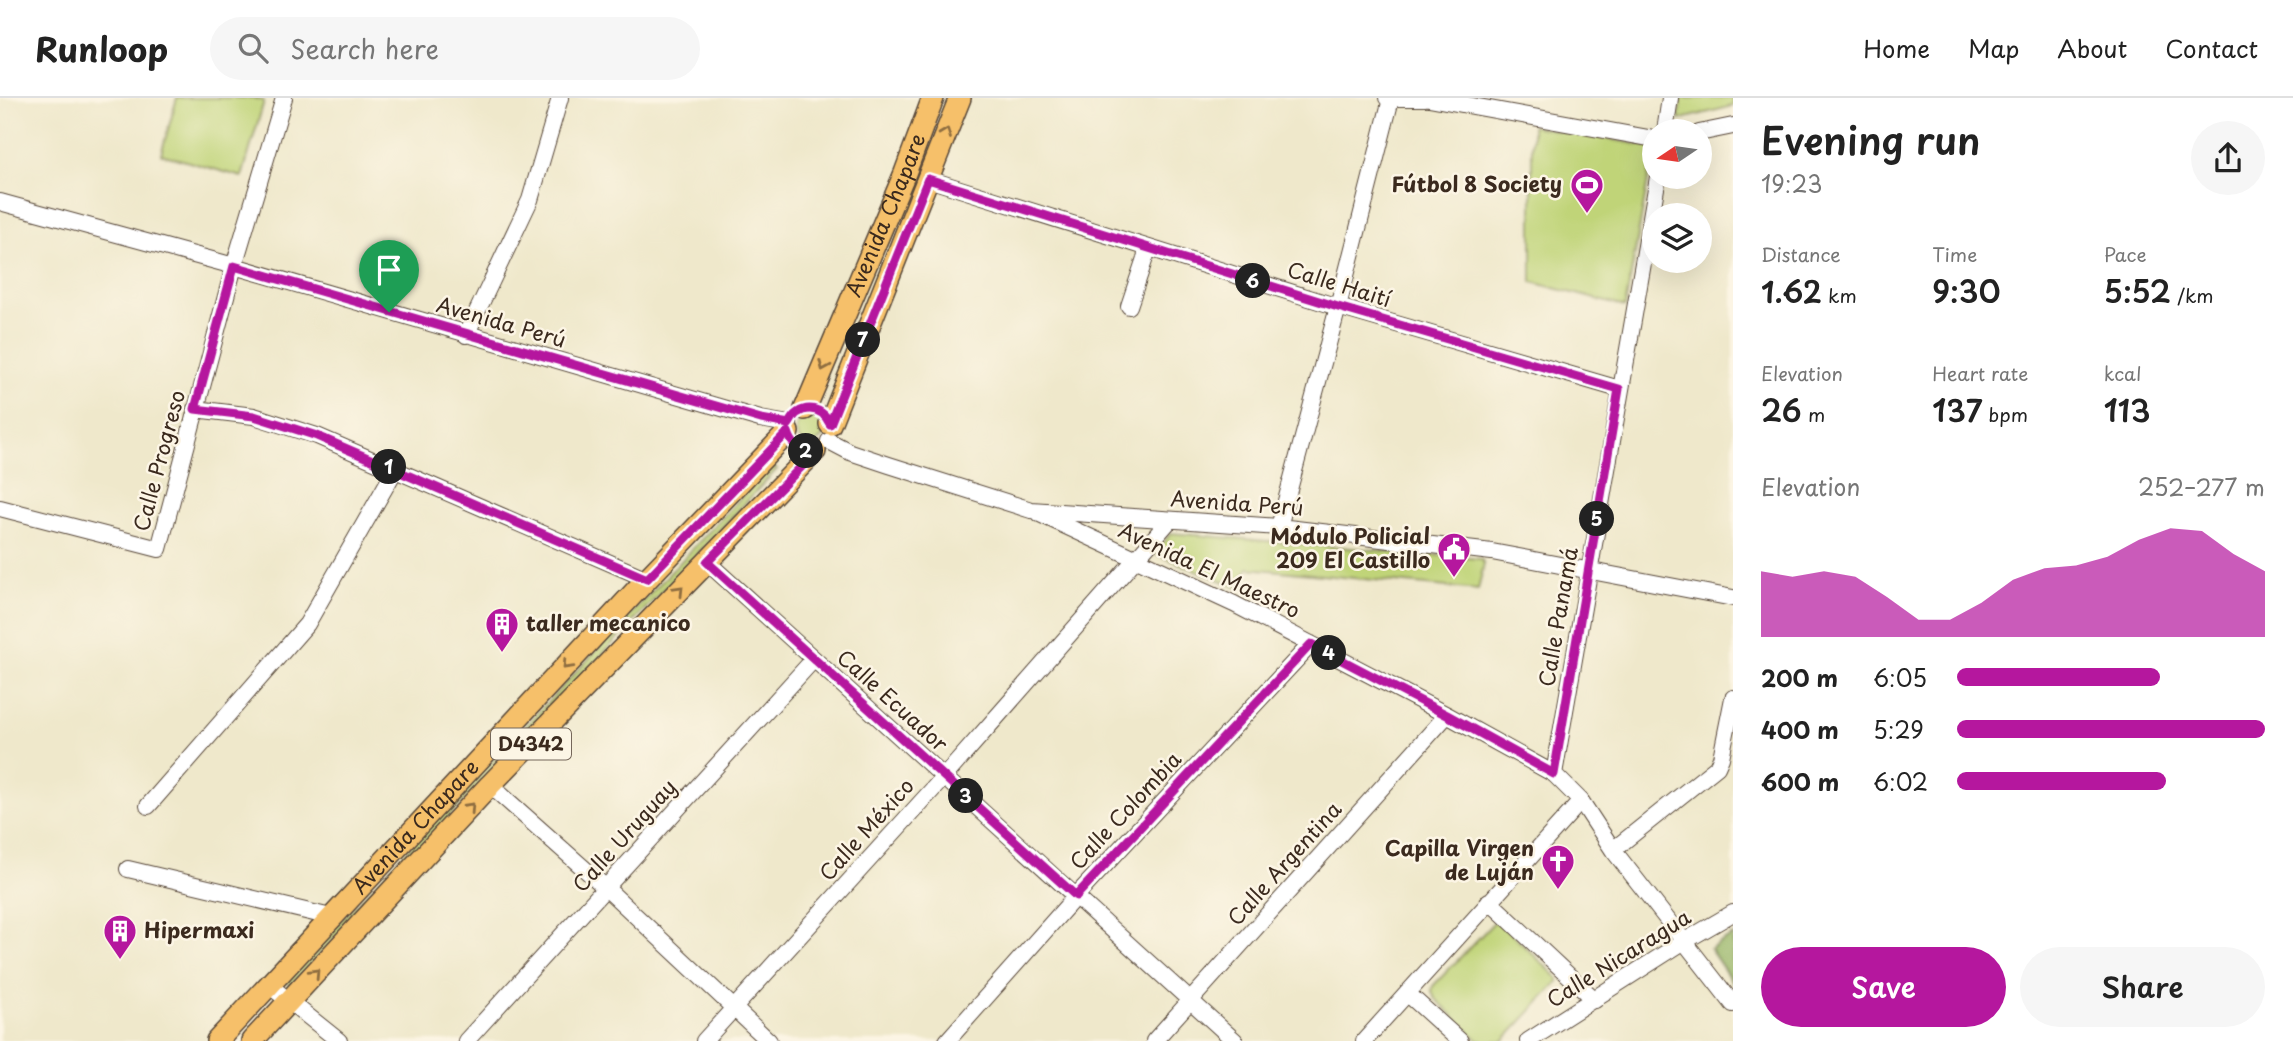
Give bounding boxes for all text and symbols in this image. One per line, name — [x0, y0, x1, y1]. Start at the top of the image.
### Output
search box — [210, 17, 700, 80]
text: Runloop — [35, 23, 168, 73]
icon: search — [234, 29, 272, 67]
text: Search here — [290, 29, 439, 68]
text: Home — [1863, 30, 1930, 66]
text: Map — [1968, 30, 2019, 66]
text: About — [2057, 30, 2127, 66]
text: Contact — [2165, 30, 2258, 66]
text: Evening run — [1761, 111, 1980, 168]
north arrow — [1642, 119, 1712, 189]
map controls — [1642, 119, 1712, 273]
button: share — [2191, 121, 2265, 195]
street label: Avenida Chapare — [836, 128, 932, 301]
one-way arrow — [938, 128, 952, 140]
sports icon: Fútbol 8 Society — [1568, 166, 1606, 215]
text: 19:23 — [1761, 166, 1822, 201]
place label: Fútbol 8 Society — [1391, 167, 1562, 199]
button: layers — [1642, 203, 1712, 273]
pin — [359, 240, 419, 312]
text: Distance — [1761, 240, 1841, 268]
text: Time — [1932, 240, 1977, 268]
text: Pace — [2104, 240, 2147, 268]
icon: arrive — [370, 251, 408, 289]
street label: Calle Haití — [1284, 252, 1395, 314]
pin: 6 — [1236, 264, 1270, 298]
text: 6 — [1246, 266, 1259, 294]
text: 1.62 — [1761, 268, 1822, 313]
text: 9:30 — [1932, 268, 2001, 313]
text: 5:52 — [2104, 268, 2171, 313]
text: km — [1822, 281, 1857, 309]
text: /km — [2171, 281, 2214, 309]
street label: Avenida Perú — [433, 287, 570, 355]
pin: 7 — [846, 322, 880, 358]
text: 7 — [857, 325, 868, 353]
one-way arrow — [819, 359, 833, 371]
text: Elevation — [1761, 359, 1843, 387]
text: Heart rate — [1932, 359, 2028, 387]
text: kcal — [2104, 359, 2142, 387]
street label: Calle Progreso — [124, 386, 192, 535]
text: 26 — [1761, 387, 1802, 432]
text: 137 — [1932, 387, 1982, 432]
text: 113 — [2104, 387, 2151, 432]
text: m — [1802, 400, 1825, 428]
text: bpm — [1982, 400, 2028, 428]
pin: 2 — [788, 434, 824, 468]
text: 2 — [799, 436, 812, 464]
pin: 1 — [372, 450, 406, 484]
text: 1 — [384, 452, 393, 480]
text: Elevation — [1761, 469, 1860, 504]
text: 252–277 m — [2138, 469, 2265, 504]
street label: Avenida Perú — [1170, 481, 1305, 523]
pin: 5 — [1580, 502, 1614, 536]
text: 5 — [1590, 504, 1603, 532]
street label: Avenida El Maestro — [1114, 513, 1306, 625]
place label: Módulo Policial 209 El Castillo — [1270, 519, 1430, 575]
public building icon: Módulo Policial 209 El Castillo — [1435, 530, 1473, 579]
street label: Calle Panamá — [1529, 544, 1585, 689]
one-way arrow — [671, 585, 684, 598]
building icon: taller mecanico — [483, 605, 521, 654]
place label: taller mecanico — [526, 606, 690, 638]
pin: 4 — [1312, 636, 1346, 670]
text: 4 — [1322, 638, 1335, 666]
street label: Calle Ecuador — [831, 641, 956, 758]
one-way arrow — [562, 657, 575, 670]
text: 200 m — [1761, 660, 1838, 695]
text: 6:05 — [1873, 660, 1927, 695]
text: 400 m — [1761, 712, 1839, 747]
text: 5:29 — [1873, 712, 1924, 747]
road number: D4342 — [491, 729, 571, 760]
street label: Calle Colombia — [1061, 743, 1188, 876]
street label: Avenida Chapare — [343, 751, 486, 901]
text: 600 m — [1761, 764, 1839, 799]
text: 6:02 — [1873, 764, 1928, 799]
street label: Calle México — [811, 770, 920, 887]
street label: Calle Uruguay — [564, 771, 683, 898]
pin: 3 — [948, 778, 984, 814]
text: 3 — [959, 781, 972, 809]
street label: Calle Argentina — [1219, 793, 1349, 932]
one-way arrow — [462, 802, 475, 815]
place label: Capilla Virgen de Luján — [1385, 831, 1534, 887]
church icon: Capilla Virgen de Luján — [1539, 842, 1577, 891]
street label: Calle Nicaragua — [1540, 900, 1696, 1014]
building icon: Hipermaxi — [101, 912, 139, 961]
place label: Hipermaxi — [144, 913, 254, 945]
button: Save — [1761, 947, 2006, 1027]
button: Share — [2020, 947, 2265, 1027]
one-way arrow — [307, 968, 319, 981]

